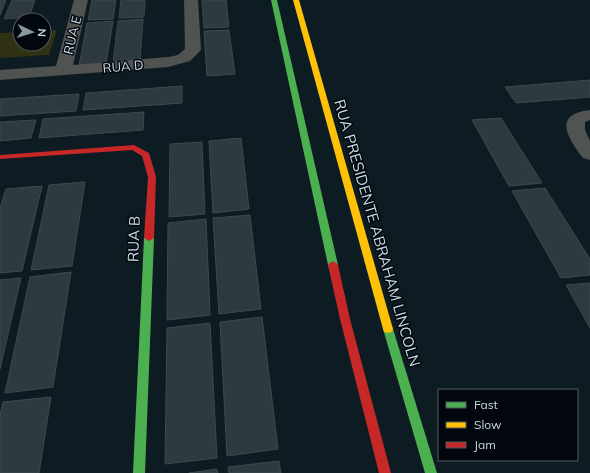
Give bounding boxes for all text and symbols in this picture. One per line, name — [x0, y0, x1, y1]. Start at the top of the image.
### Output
north arrow — [12, 12, 52, 52]
street label: RUA E — [60, 14, 84, 56]
text: N — [35, 28, 49, 37]
street label: RUA D — [102, 56, 144, 76]
street label: RUA PRESIDENTE ABRAHAM LINCOLN — [330, 97, 425, 369]
street label: RUA B — [123, 215, 144, 263]
legend — [438, 389, 578, 461]
text: Fast — [474, 397, 498, 412]
text: Slow — [474, 417, 502, 432]
text: Jam — [474, 437, 496, 452]

